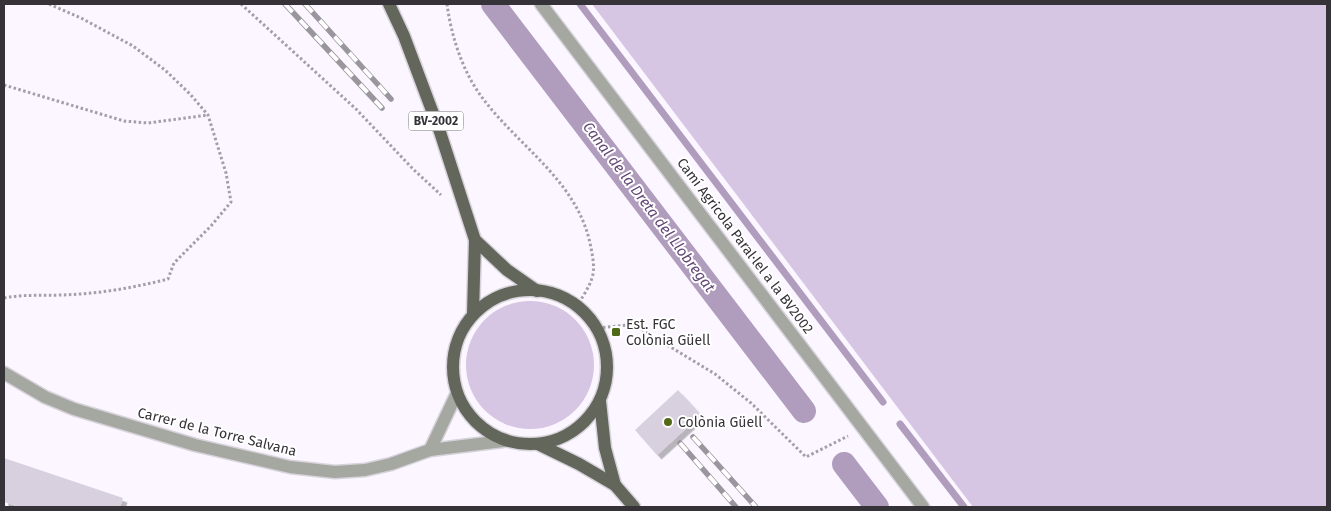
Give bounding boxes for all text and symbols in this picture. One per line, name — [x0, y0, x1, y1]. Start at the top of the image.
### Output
road number: BV-2002 — [408, 112, 464, 130]
water label: Canal de la Dreta del Llobregat — [579, 118, 719, 296]
street label: Camí Agricola Paral·lel a la BV2002 — [673, 155, 817, 337]
place label: Est. FGC Colònia Güell — [626, 316, 710, 349]
marker: Est. FGC Colònia Güell — [610, 326, 622, 338]
street label: Carrer de la Torre Salvana — [136, 404, 298, 460]
place label: Colònia Güell — [678, 414, 762, 431]
marker: Colònia Güell — [662, 416, 674, 428]

